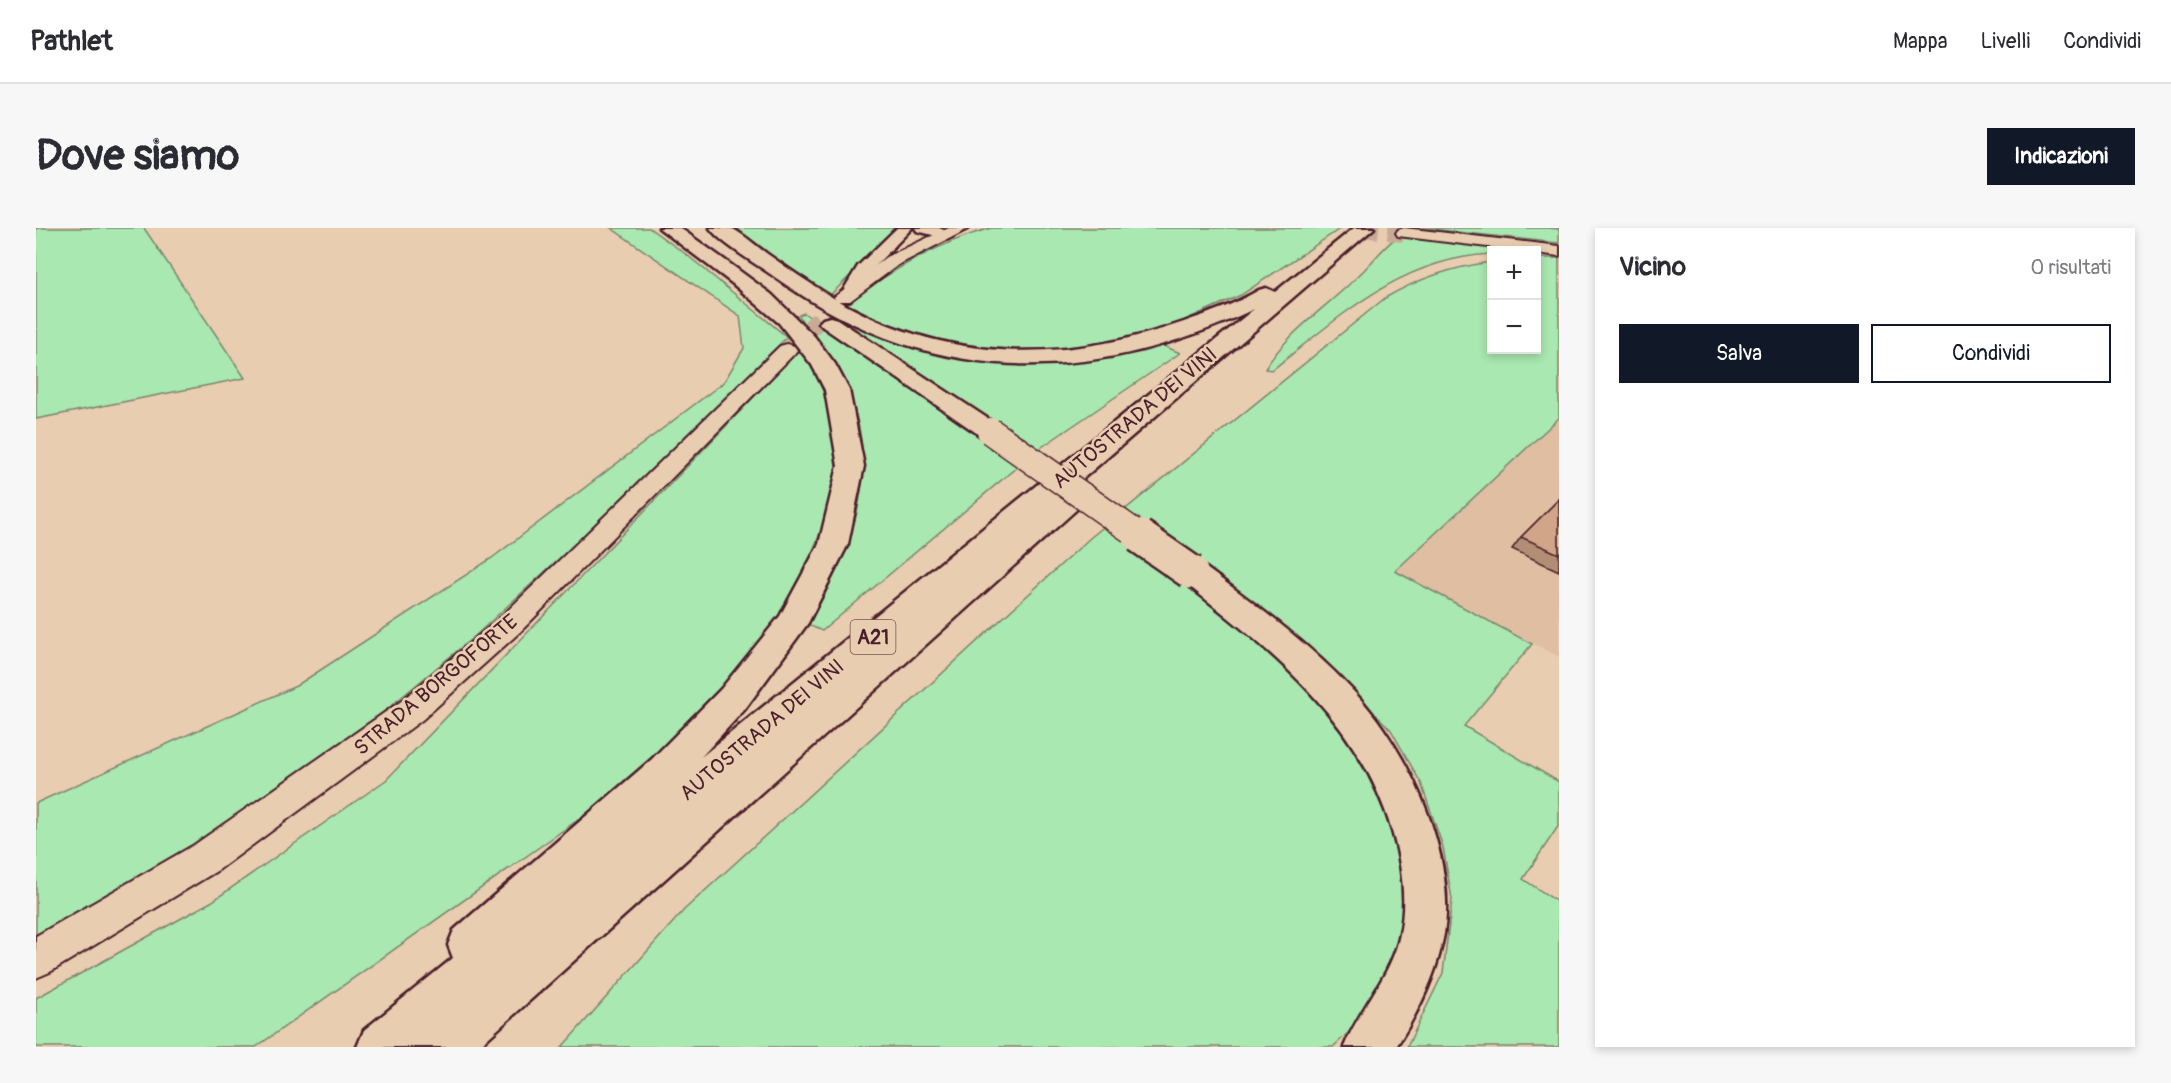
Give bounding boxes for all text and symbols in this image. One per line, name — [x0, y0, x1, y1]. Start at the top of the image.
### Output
text: Pathlet — [30, 24, 113, 59]
text: Mappa — [1893, 28, 1947, 55]
text: Livelli — [1980, 28, 2030, 55]
text: Condividi — [2063, 28, 2141, 55]
button: Indicazioni — [1987, 128, 2135, 185]
text: Dove siamo — [36, 130, 239, 182]
map controls — [1487, 246, 1541, 354]
button: + — [1487, 246, 1541, 300]
text: Vicino — [1619, 251, 1686, 283]
text: 0 risultati — [2031, 255, 2111, 280]
button: − — [1487, 300, 1541, 354]
button: Salva — [1619, 324, 1859, 383]
button: Condividi — [1871, 324, 2111, 383]
street label: AUTOSTRADA DEI VINI — [1047, 341, 1223, 495]
street label: STRADA BORGOFORTE — [348, 608, 524, 762]
road number: A21 — [850, 620, 896, 654]
street label: AUTOSTRADA DEI VINI — [674, 653, 850, 807]

